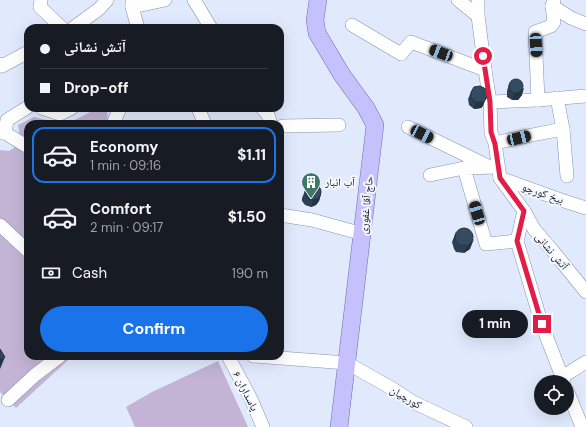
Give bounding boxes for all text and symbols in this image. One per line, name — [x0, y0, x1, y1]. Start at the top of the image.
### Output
car — [529, 33, 543, 57]
text: آتش نشانی — [64, 37, 126, 57]
car — [428, 43, 454, 63]
route start — [474, 47, 492, 65]
text: Drop-off — [64, 78, 129, 98]
car — [409, 123, 435, 145]
car — [506, 129, 532, 147]
icon: car — [42, 137, 78, 173]
text: Economy — [90, 137, 158, 157]
text: $1.11 — [237, 145, 266, 165]
text: 1 min · 09:16 — [90, 157, 161, 174]
building icon: آب انبار — [300, 171, 322, 199]
place label: آب انبار — [324, 175, 355, 189]
street label: حاج آقا غفوری — [356, 175, 376, 235]
street label: بیخ کورچو — [520, 179, 566, 207]
icon: car — [42, 199, 78, 235]
text: Comfort — [90, 199, 151, 219]
car — [468, 200, 486, 226]
text: $1.50 — [228, 207, 266, 227]
text: 2 min · 09:17 — [90, 219, 163, 236]
street label: آتش نشانی — [532, 230, 572, 273]
icon: cash — [40, 262, 62, 284]
text: Cash — [72, 263, 107, 283]
text: 190 m — [232, 265, 268, 282]
button: Confirm — [40, 306, 268, 352]
callout: 1 min — [462, 310, 528, 338]
text: 1 min — [479, 315, 511, 332]
route end — [533, 315, 551, 333]
street label: پاسداران ۶ — [230, 369, 262, 413]
map controls — [534, 375, 574, 415]
button: locate — [534, 375, 574, 415]
street label: کورچیان — [388, 382, 425, 412]

